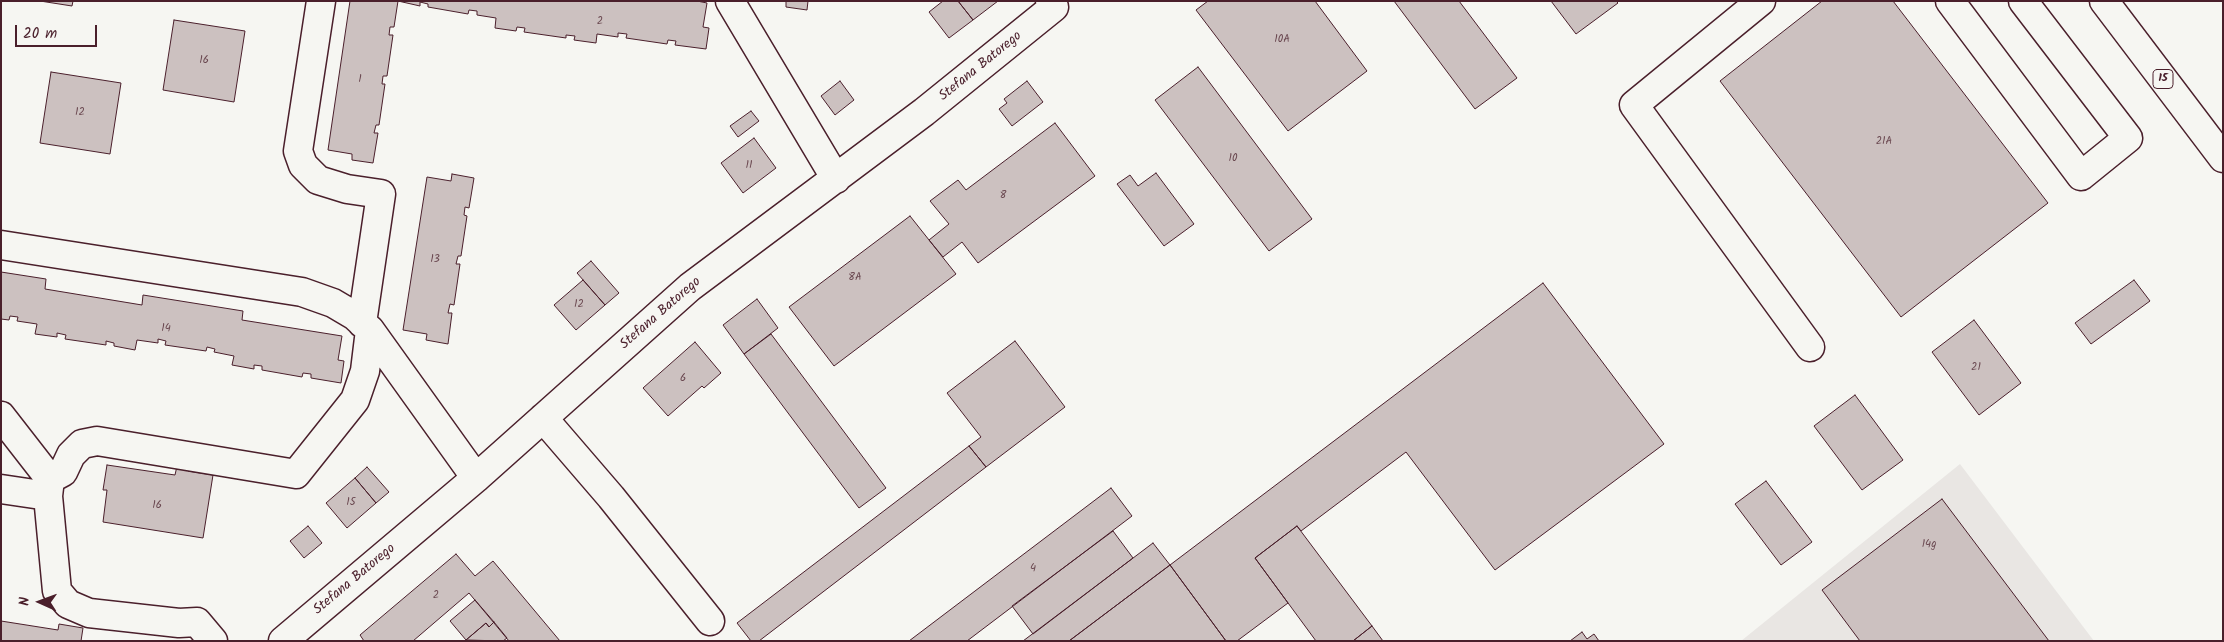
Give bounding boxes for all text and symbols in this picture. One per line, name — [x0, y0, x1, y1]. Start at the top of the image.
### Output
scale bar — [18, 15, 100, 47]
house number: 2 — [597, 15, 603, 29]
text: 20 m — [23, 22, 57, 46]
street label: Stefana Batorego — [936, 28, 1026, 106]
house number: 10A — [1274, 33, 1290, 47]
house number: 16 — [199, 54, 209, 68]
road number: 15 — [2153, 70, 2173, 88]
house number: 1 — [358, 73, 362, 87]
house number: 12 — [75, 106, 85, 120]
house number: 21A — [1876, 135, 1892, 149]
house number: 10 — [1229, 152, 1237, 166]
house number: 11 — [746, 159, 752, 173]
house number: 8 — [1000, 189, 1006, 203]
house number: 13 — [430, 253, 440, 267]
house number: 8A — [848, 271, 862, 285]
street label: Stefana Batorego — [617, 274, 705, 354]
house number: 12 — [574, 298, 584, 312]
house number: 14 — [161, 322, 171, 336]
house number: 21 — [1971, 361, 1981, 375]
house number: 6 — [680, 372, 686, 386]
house number: 15 — [346, 496, 356, 510]
house number: 16 — [152, 499, 162, 513]
house number: 14g — [1922, 538, 1936, 552]
street label: Stefana Batorego — [311, 541, 399, 619]
house number: 4 — [1030, 562, 1036, 576]
north arrow — [15, 577, 65, 627]
house number: 2 — [433, 589, 439, 603]
text: N — [14, 597, 36, 606]

